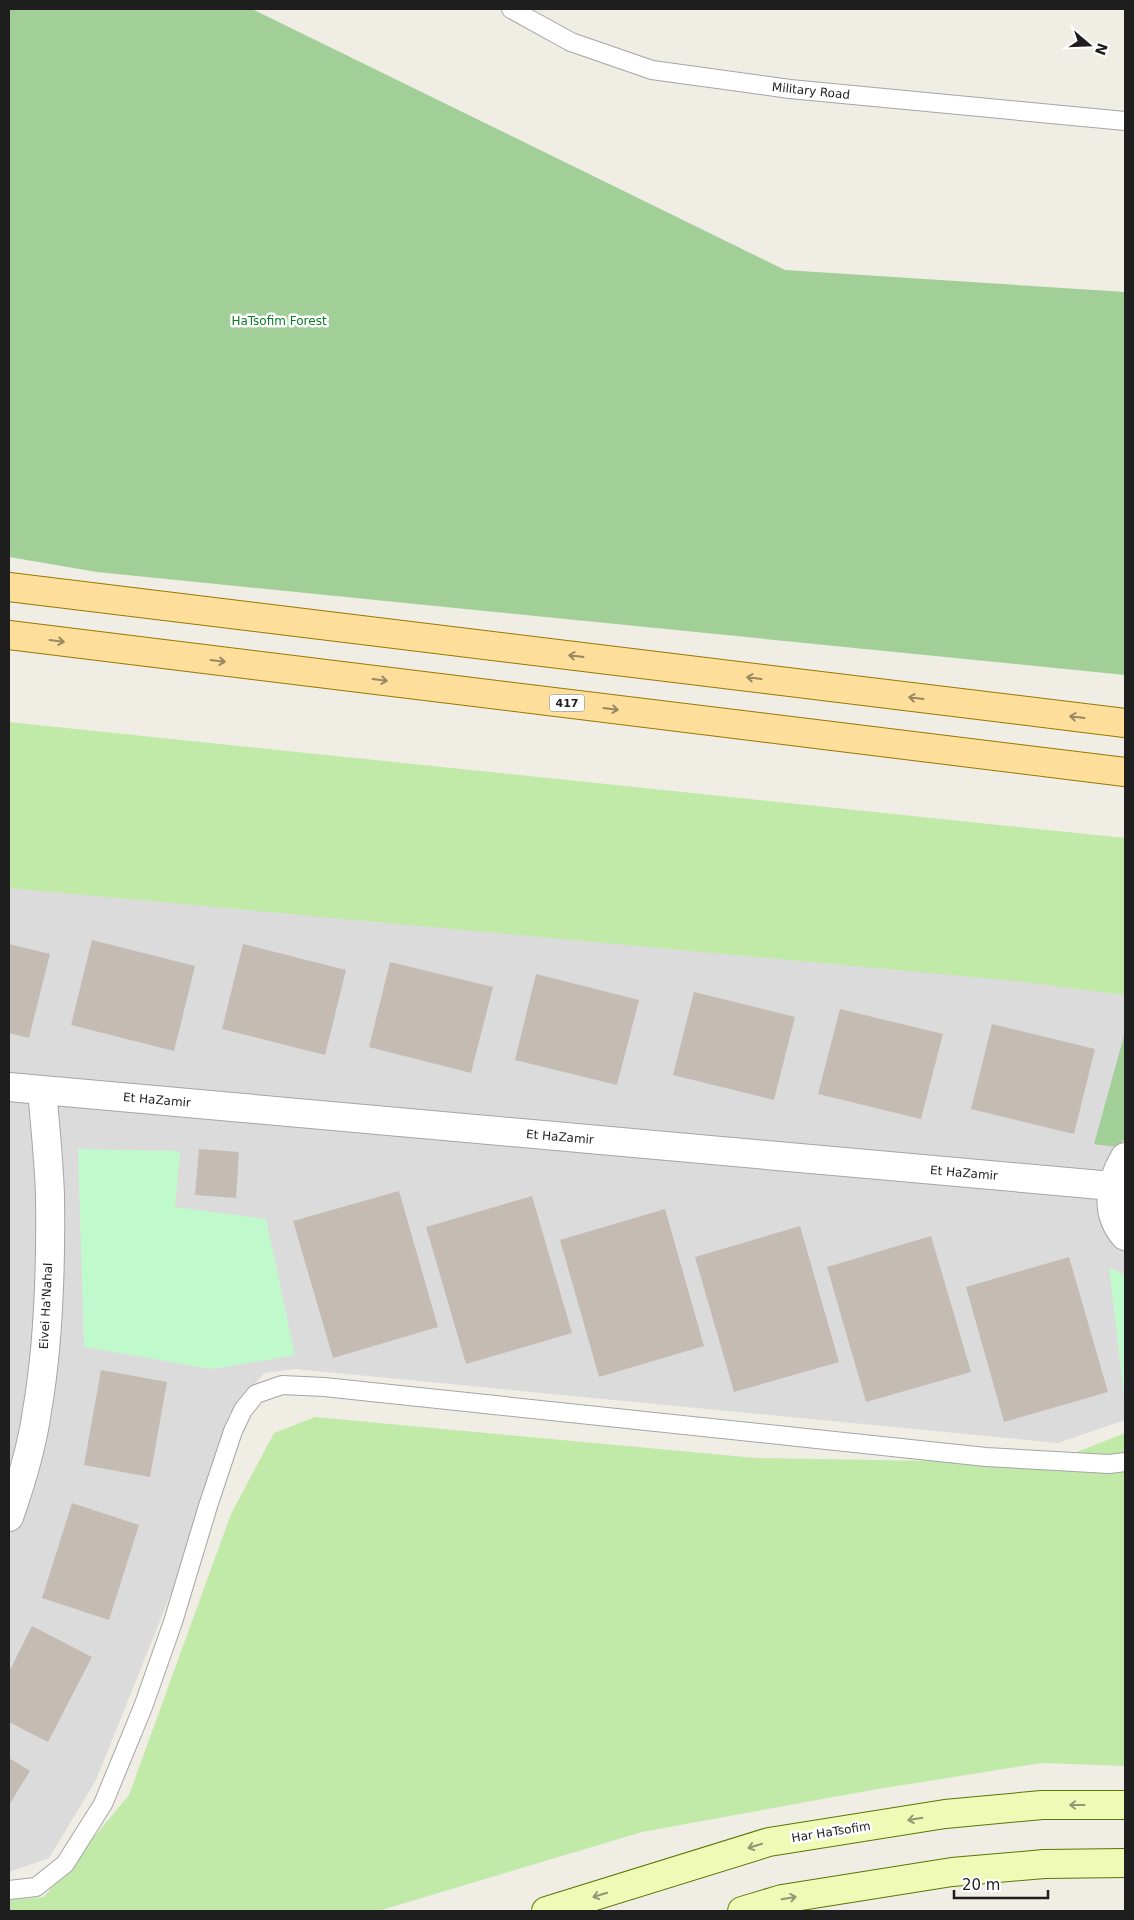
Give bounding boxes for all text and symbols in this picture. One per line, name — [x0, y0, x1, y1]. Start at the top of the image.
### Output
north arrow — [1064, 20, 1114, 70]
text: N — [1092, 41, 1111, 57]
street label: Military Road — [771, 80, 851, 102]
park label: HaTsofim Forest — [231, 314, 327, 328]
one-way arrow — [49, 636, 65, 646]
one-way arrow — [568, 651, 584, 661]
one-way arrow — [210, 656, 226, 666]
one-way arrow — [747, 673, 763, 683]
one-way arrow — [371, 676, 387, 686]
one-way arrow — [908, 692, 924, 702]
road number: 417 — [550, 694, 584, 711]
one-way arrow — [602, 704, 618, 714]
one-way arrow — [1069, 712, 1085, 722]
street label: Et HaZamir — [123, 1090, 192, 1110]
street label: Et HaZamir — [526, 1127, 595, 1147]
street label: Et HaZamir — [930, 1163, 999, 1183]
street label: Eivei Ha'Nahal — [37, 1262, 55, 1350]
one-way arrow — [1069, 1800, 1085, 1810]
one-way arrow — [907, 1814, 923, 1824]
street label: Har HaTsofim — [791, 1819, 871, 1845]
one-way arrow — [747, 1842, 763, 1852]
scale bar — [954, 1868, 1048, 1900]
text: 20 m — [962, 1876, 1000, 1894]
one-way arrow — [592, 1890, 608, 1900]
one-way arrow — [781, 1892, 797, 1902]

